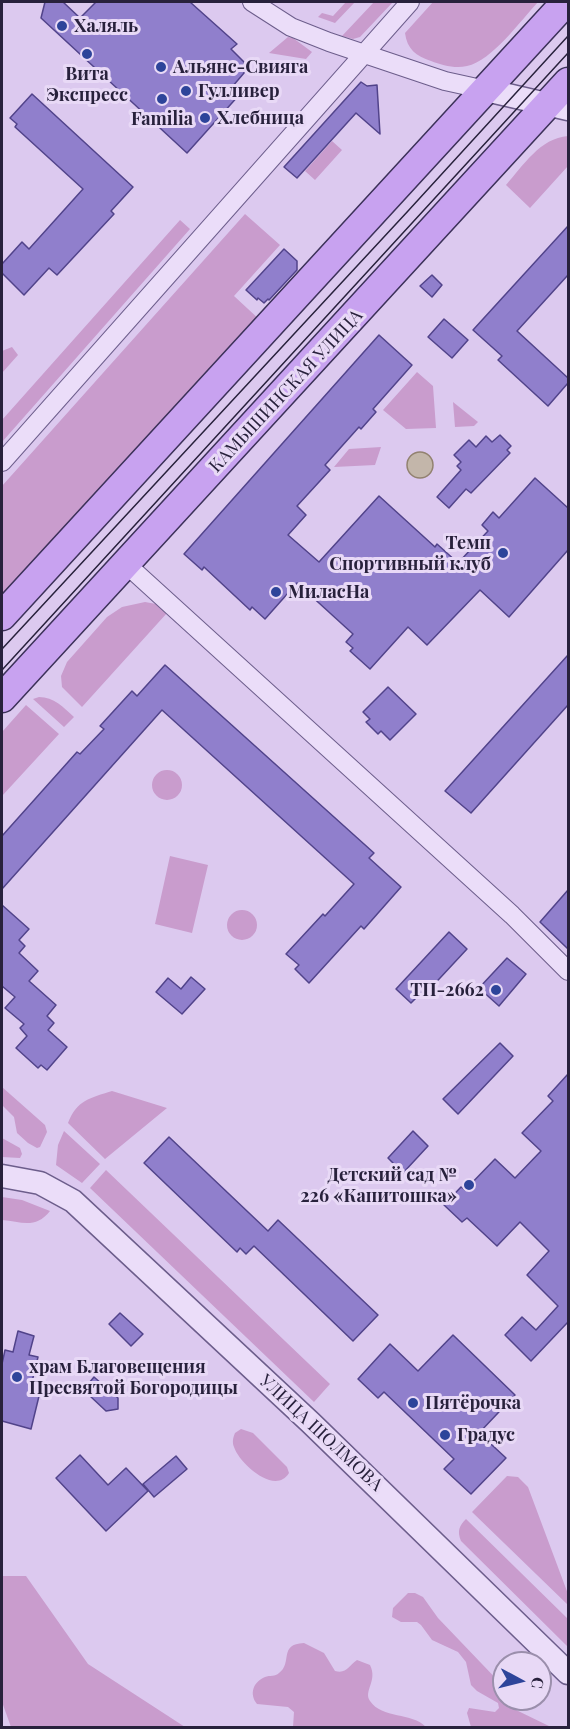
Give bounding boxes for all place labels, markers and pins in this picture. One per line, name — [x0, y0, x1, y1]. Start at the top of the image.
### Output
place label: Халяль — [74, 15, 138, 37]
marker: Халяль — [55, 19, 69, 33]
marker: Вита Экспресс — [80, 47, 94, 61]
place label: Альянс-Свияга — [173, 56, 308, 78]
marker: Альянс-Свияга — [154, 60, 168, 74]
place label: Вита Экспресс — [46, 63, 128, 106]
place label: Гулливер — [198, 80, 280, 102]
marker: Гулливер — [179, 84, 193, 98]
marker: Familia — [155, 92, 169, 106]
place label: Хлебница — [217, 107, 304, 129]
place label: Familia — [131, 108, 193, 130]
marker: Хлебница — [198, 111, 212, 125]
place label: Темп Спортивный клуб — [329, 532, 491, 574]
marker: Темп Спортивный клуб — [496, 546, 510, 560]
place label: МиласНа — [288, 581, 369, 603]
marker: МиласНа — [269, 585, 283, 599]
place label: ТП-2662 — [410, 979, 484, 1001]
marker: ТП-2662 — [489, 983, 503, 997]
place label: Детский сад № 226 «Капитошка» — [300, 1164, 457, 1206]
marker: Детский сад № 226 «Капитошка» — [462, 1178, 476, 1192]
place label: храм Благовещения Пресвятой Богородицы — [29, 1356, 238, 1398]
marker: храм Благовещения Пресвятой Богородицы — [10, 1370, 24, 1384]
place label: Пятёрочка — [425, 1392, 521, 1414]
marker: Пятёрочка — [406, 1396, 420, 1410]
place label: Градус — [457, 1424, 515, 1446]
marker: Градус — [438, 1428, 452, 1442]

